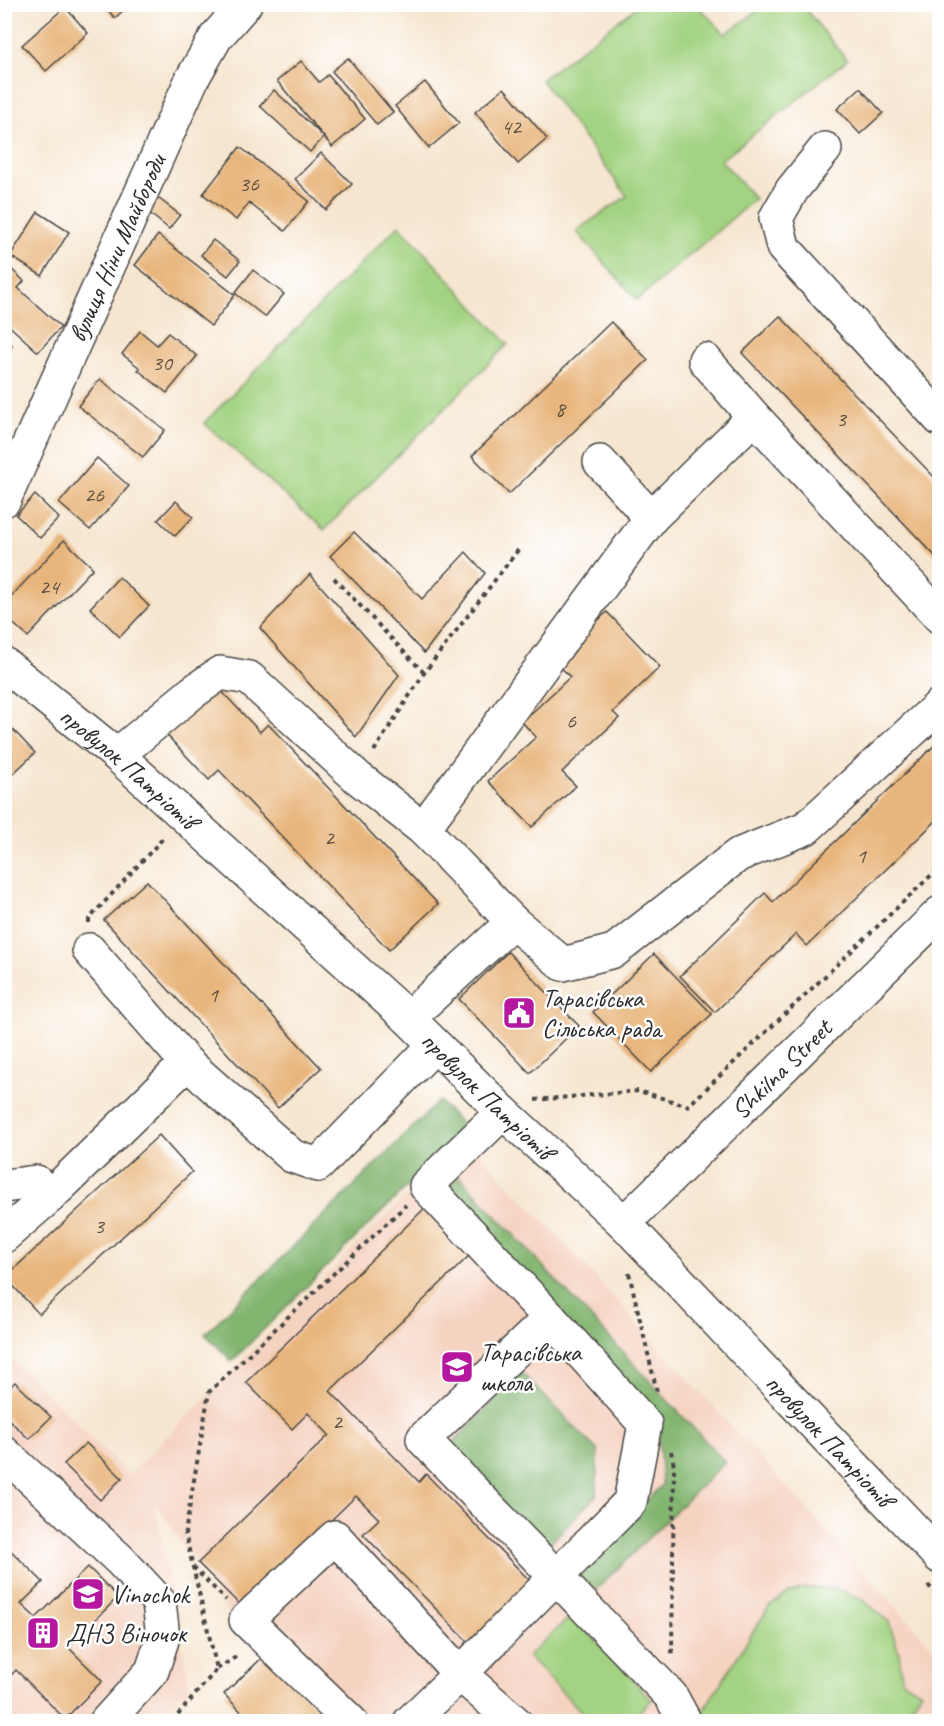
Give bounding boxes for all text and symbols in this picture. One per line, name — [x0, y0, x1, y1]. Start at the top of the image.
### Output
house number: 42 — [501, 113, 523, 141]
street label: вулиця Ніни Майбороди — [61, 147, 174, 347]
house number: 36 — [239, 170, 260, 198]
house number: 30 — [152, 349, 174, 377]
house number: 8 — [555, 395, 567, 423]
house number: 3 — [836, 405, 848, 433]
house number: 26 — [84, 481, 105, 509]
house number: 24 — [39, 573, 61, 601]
street label: провулок Патріотів — [53, 699, 208, 841]
house number: 6 — [566, 707, 577, 735]
house number: 2 — [324, 824, 336, 852]
house number: 1 — [856, 842, 867, 870]
house number: 1 — [208, 981, 219, 1009]
place label: Тарасівська Сільська рада — [542, 982, 663, 1045]
public building icon: Тарасівська Сільська рада — [501, 995, 537, 1031]
street label: Shkilna Street — [724, 1011, 841, 1126]
street label: провулок Патріотів — [414, 1024, 565, 1171]
house number: 3 — [94, 1212, 106, 1240]
place label: Тарасівська школа — [480, 1336, 583, 1399]
school or university icon: Тарасівська школа — [439, 1349, 475, 1385]
street label: провулок Патріотів — [758, 1367, 904, 1518]
house number: 2 — [332, 1408, 344, 1436]
school or university icon: Vinochok — [70, 1576, 106, 1612]
place label: Vinochok — [111, 1578, 192, 1611]
building icon: ДНЗ Віночок — [25, 1615, 61, 1651]
place label: ДНЗ Віночок — [66, 1617, 188, 1650]

